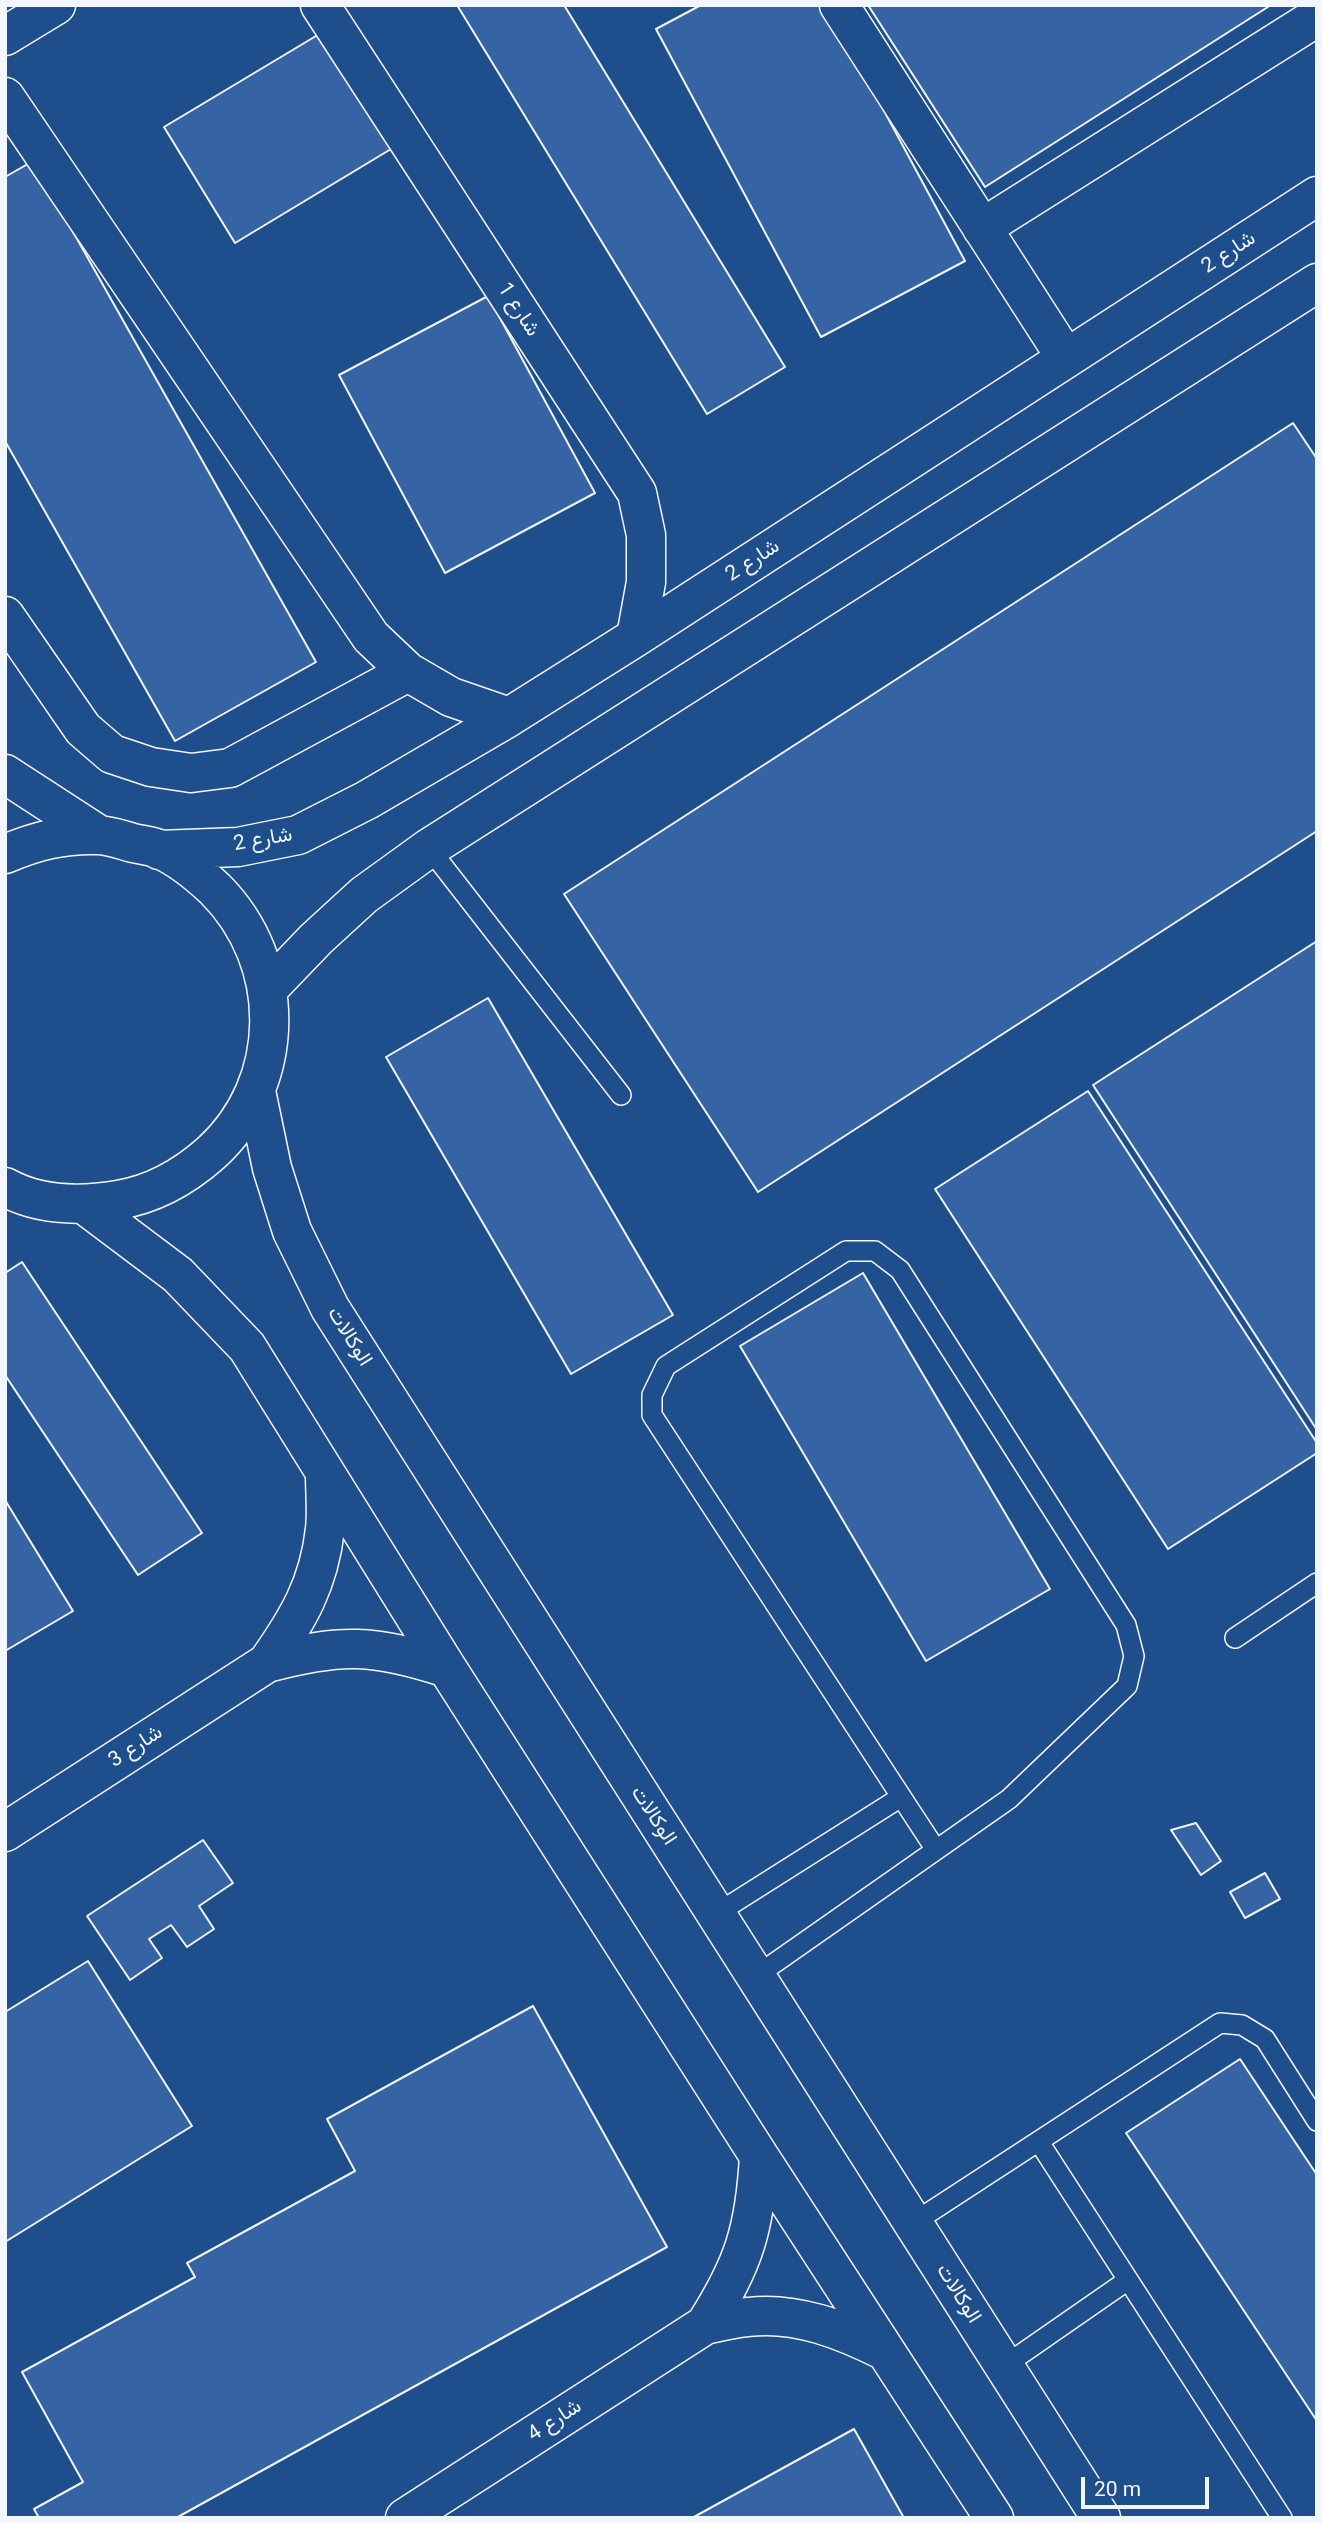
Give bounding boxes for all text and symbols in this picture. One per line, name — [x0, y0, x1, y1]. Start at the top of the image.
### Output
street label: شارع 2 — [1197, 226, 1261, 280]
street label: شارع 1 — [491, 278, 545, 342]
street label: شارع 2 — [721, 534, 785, 588]
street label: شارع 2 — [232, 822, 294, 858]
street label: الوكالات — [321, 1303, 377, 1371]
street label: شارع 3 — [104, 1720, 168, 1774]
street label: الوكالات — [625, 1782, 681, 1850]
street label: الوكالات — [930, 2260, 986, 2328]
street label: شارع 4 — [523, 2394, 587, 2448]
scale bar — [1084, 2464, 1212, 2508]
text: 20 m — [1094, 2477, 1141, 2501]

